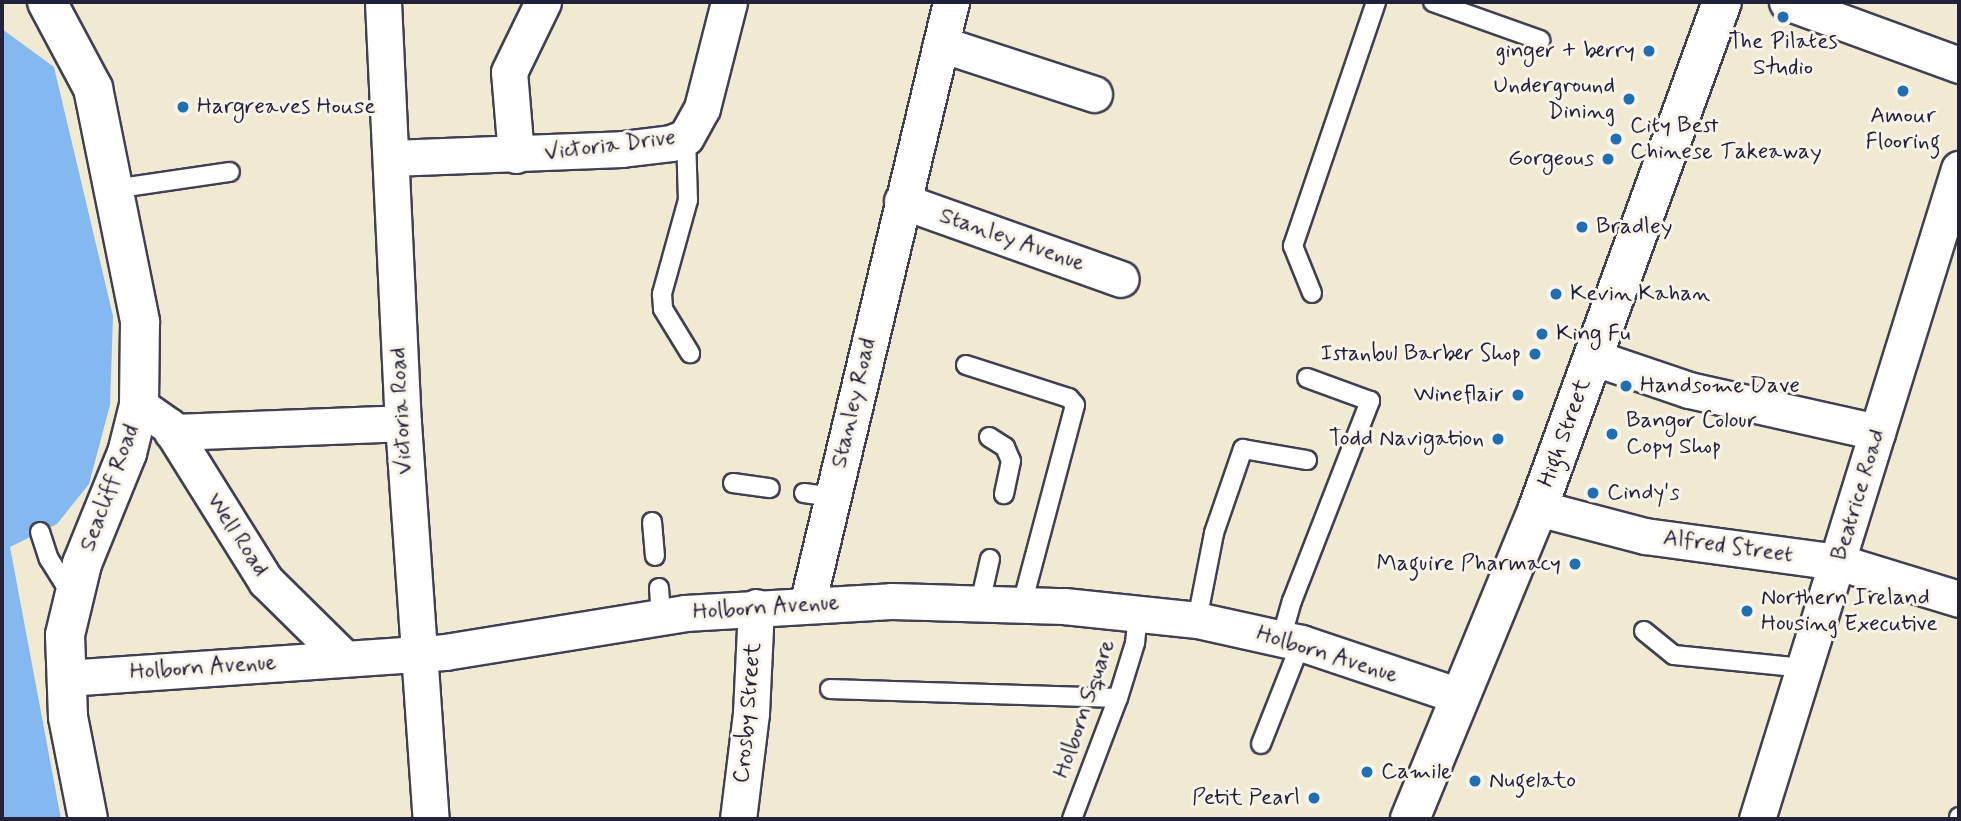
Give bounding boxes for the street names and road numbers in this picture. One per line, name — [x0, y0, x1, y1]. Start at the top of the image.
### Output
street label: Victoria Drive — [543, 124, 677, 168]
street label: Stanley Avenue — [933, 201, 1091, 279]
street label: Stanley Road — [826, 336, 882, 470]
street label: Victoria Road — [385, 347, 419, 475]
street label: High Street — [1533, 375, 1597, 491]
street label: Seacliff Road — [75, 421, 145, 555]
street label: Beatrice Road — [1826, 427, 1892, 563]
street label: Well Road — [200, 488, 274, 582]
street label: Alfred Street — [1659, 524, 1797, 570]
street label: Holborn Avenue — [689, 589, 843, 627]
street label: Holborn Avenue — [1250, 620, 1404, 690]
street label: Holborn Square — [1048, 635, 1122, 783]
street label: Crosby Street — [728, 642, 768, 784]
street label: Holborn Avenue — [126, 649, 280, 687]

